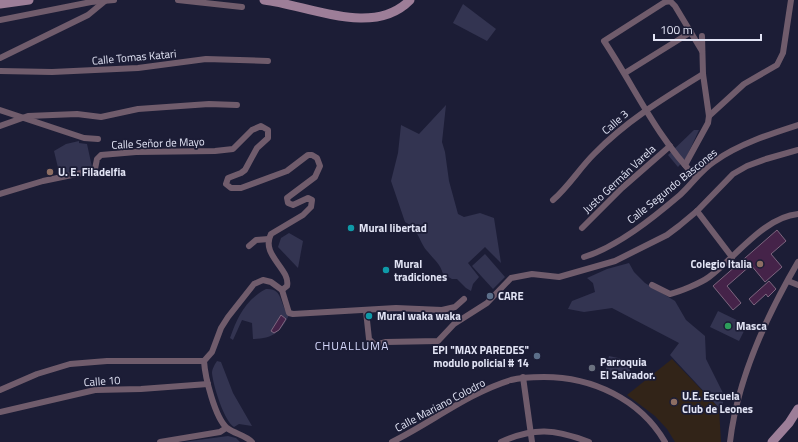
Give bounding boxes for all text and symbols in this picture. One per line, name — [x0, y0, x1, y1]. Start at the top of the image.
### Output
scale bar — [654, 16, 761, 42]
text: 100 m — [660, 20, 693, 39]
street label: Calle Tomas Katari — [91, 45, 177, 69]
street label: Calle 3 — [598, 106, 632, 138]
street label: Calle Señor de Mayo — [111, 133, 205, 153]
street label: Justo Germán Varela — [579, 141, 659, 217]
street label: Calle Segundo Bascones — [623, 145, 721, 227]
place label: U. E. Filadelfia — [58, 164, 126, 180]
marker: U. E. Filadelfia — [45, 167, 55, 177]
place label: Mural libertad — [359, 220, 427, 236]
marker: Mural libertad — [346, 223, 356, 233]
place label: Mural tradiciones — [394, 256, 447, 285]
place label: Colegio Italia — [690, 256, 752, 272]
marker: Colegio Italia — [755, 259, 765, 269]
marker: Mural tradiciones — [381, 265, 391, 275]
place label: CARE — [498, 288, 524, 304]
marker: CARE — [485, 291, 495, 301]
place label: Mural waka waka — [377, 308, 461, 324]
marker: Mural waka waka — [364, 311, 374, 321]
place label: Masca — [736, 318, 767, 334]
marker: Masca — [723, 321, 733, 331]
district label: CHUALLUMA — [315, 336, 389, 355]
place label: EPI "MAX PAREDES" modulo policial # 14 — [432, 342, 529, 371]
marker: EPI "MAX PAREDES" modulo policial # 14 — [532, 351, 542, 361]
place label: Parroquia El Salvador. — [600, 354, 656, 383]
marker: Parroquia El Salvador. — [587, 363, 597, 373]
street label: Calle 10 — [83, 372, 121, 390]
street label: Calle Mariano Colodro — [392, 374, 488, 436]
place label: U.E. Escuela Club de Leones — [682, 388, 753, 417]
marker: U.E. Escuela Club de Leones — [669, 397, 679, 407]

